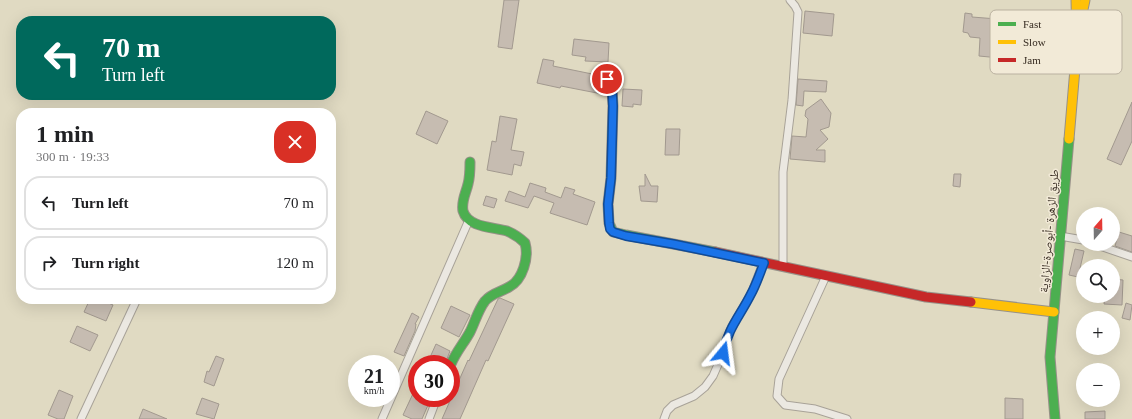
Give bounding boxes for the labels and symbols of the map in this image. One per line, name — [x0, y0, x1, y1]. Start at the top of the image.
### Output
legend — [990, 10, 1122, 74]
text: Fast — [1023, 18, 1041, 30]
text: Slow — [1023, 36, 1046, 48]
text: Jam — [1023, 54, 1041, 66]
pin — [590, 62, 624, 96]
street label: طريق الزهرة -أبوصرة-الزاوية — [1037, 169, 1062, 293]
north arrow — [1076, 207, 1120, 251]
position arrow — [702, 332, 744, 374]
speed limit sign: 30 — [408, 355, 460, 407]

